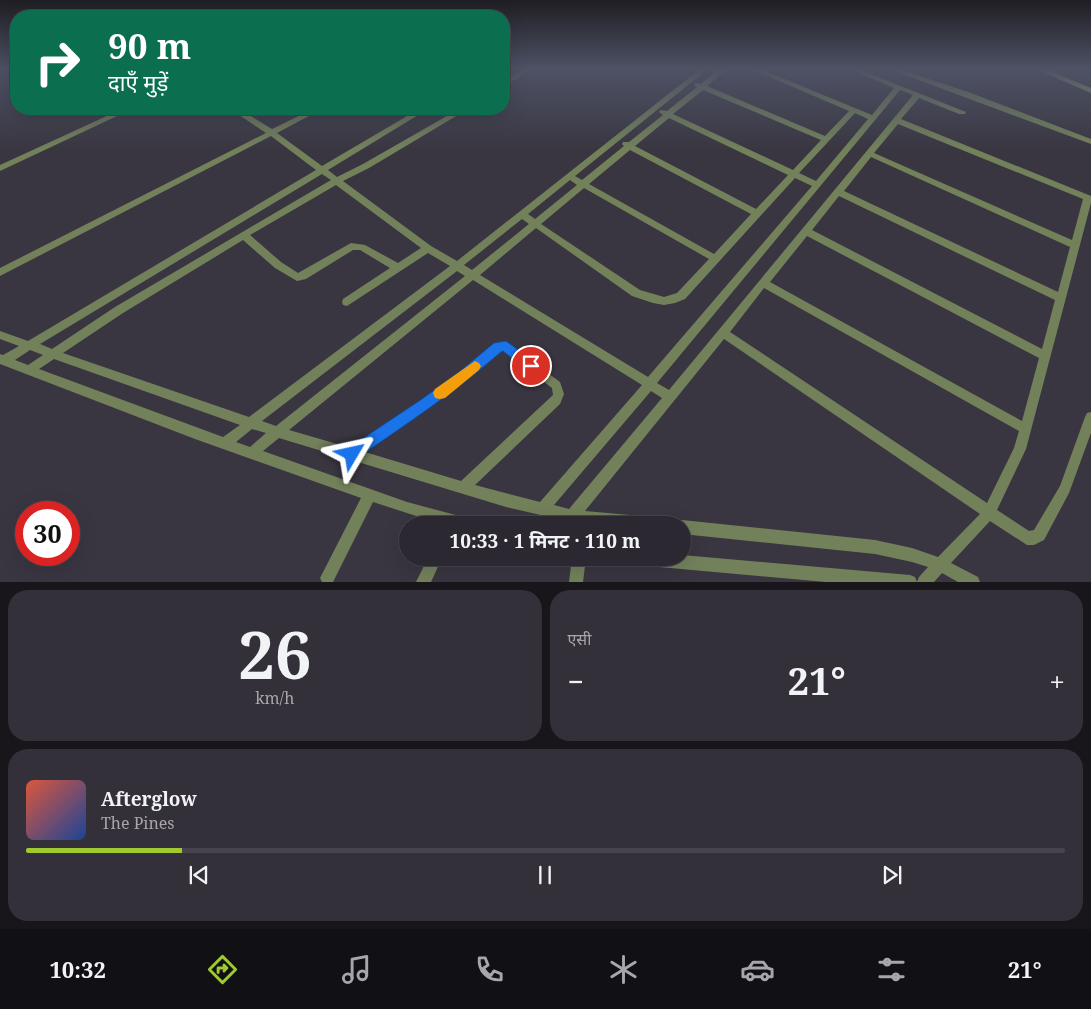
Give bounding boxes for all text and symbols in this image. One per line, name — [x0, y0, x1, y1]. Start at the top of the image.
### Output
text: 90 m — [108, 22, 191, 69]
icon: right — [25, 30, 90, 95]
text: दाएँ मुड़ें — [108, 67, 168, 97]
pin — [510, 345, 552, 387]
icon: arrive — [517, 352, 545, 380]
position arrow — [325, 427, 377, 479]
speed limit sign: 30 — [15, 501, 80, 566]
text: 10:33 · 1 मिनट · 110 m — [449, 528, 641, 554]
text: 26 — [238, 610, 311, 698]
text: एसी — [568, 628, 591, 650]
text: 21° — [787, 654, 846, 706]
text: − — [568, 662, 584, 700]
text: + — [1049, 662, 1065, 700]
text: km/h — [255, 687, 294, 709]
text: Afterglow — [101, 786, 197, 812]
text: The Pines — [101, 812, 175, 834]
icon: previous — [185, 861, 213, 889]
icon: pause — [531, 861, 559, 889]
icon: next — [878, 861, 906, 889]
icon: directions — [205, 952, 240, 987]
icon: music — [339, 952, 374, 987]
icon: phone — [472, 952, 507, 987]
icon: climate — [606, 952, 641, 987]
icon: car — [740, 952, 775, 987]
icon: filters — [874, 952, 909, 987]
text: 10:32 — [49, 954, 106, 984]
text: 21° — [1008, 954, 1042, 984]

